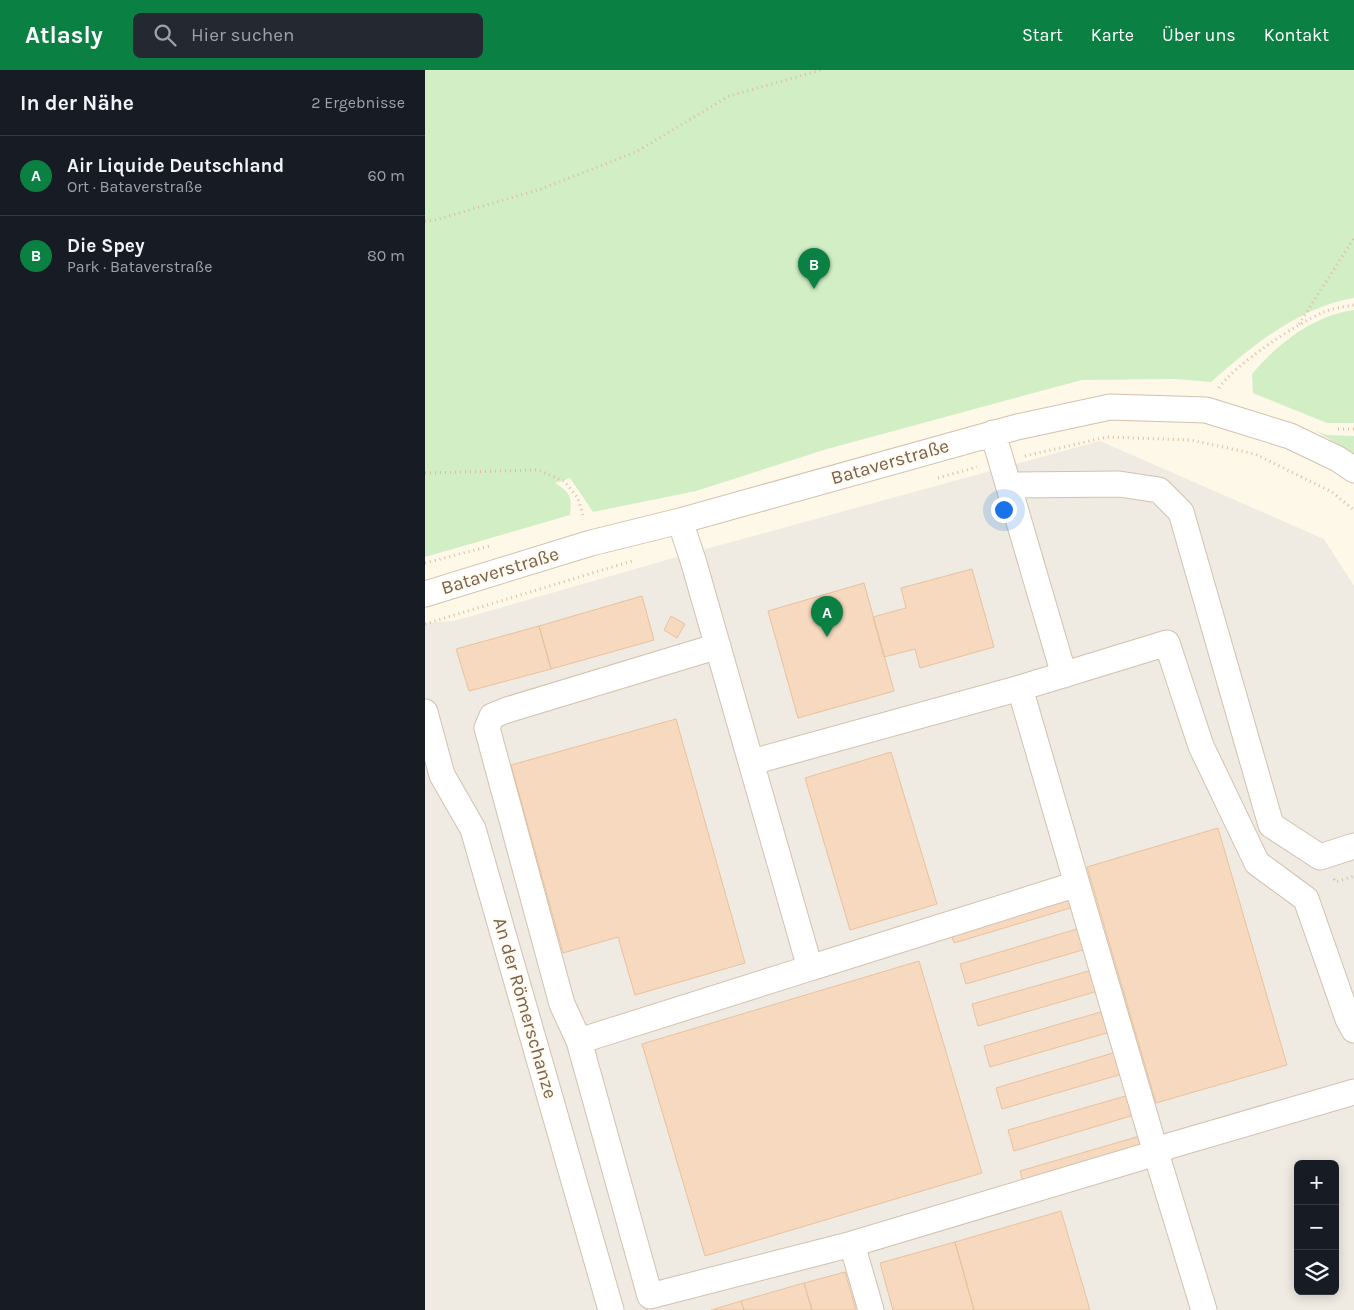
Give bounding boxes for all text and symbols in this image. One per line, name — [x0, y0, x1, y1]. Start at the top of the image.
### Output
search box — [133, 13, 483, 58]
text: Atlasly — [25, 21, 103, 49]
icon: search — [151, 21, 179, 49]
text: Hier suchen — [191, 24, 294, 46]
text: Start — [1022, 24, 1063, 46]
text: Karte — [1091, 24, 1134, 46]
text: Über uns — [1162, 24, 1236, 46]
text: Kontakt — [1264, 24, 1329, 46]
text: In der Nähe — [20, 91, 134, 115]
text: 2 Ergebnisse — [311, 93, 405, 112]
text: Air Liquide Deutschland — [67, 155, 284, 177]
text: A — [31, 166, 41, 185]
text: 60 m — [368, 166, 405, 185]
text: Ort · Bataverstraße — [67, 177, 202, 196]
text: Die Spey — [67, 235, 145, 257]
text: B — [31, 246, 41, 265]
text: 80 m — [367, 246, 405, 265]
pin: B — [798, 248, 830, 289]
text: Park · Bataverstraße — [67, 257, 213, 276]
street label: Bataverstraße — [828, 435, 952, 489]
your location — [991, 497, 1017, 523]
street label: Bataverstraße — [438, 543, 562, 599]
pin: A — [811, 596, 843, 637]
street label: An der Römerschanze — [489, 915, 561, 1101]
map controls — [1294, 1160, 1339, 1295]
button: + — [1294, 1160, 1339, 1205]
button: − — [1294, 1205, 1339, 1250]
button: layers — [1294, 1250, 1339, 1295]

